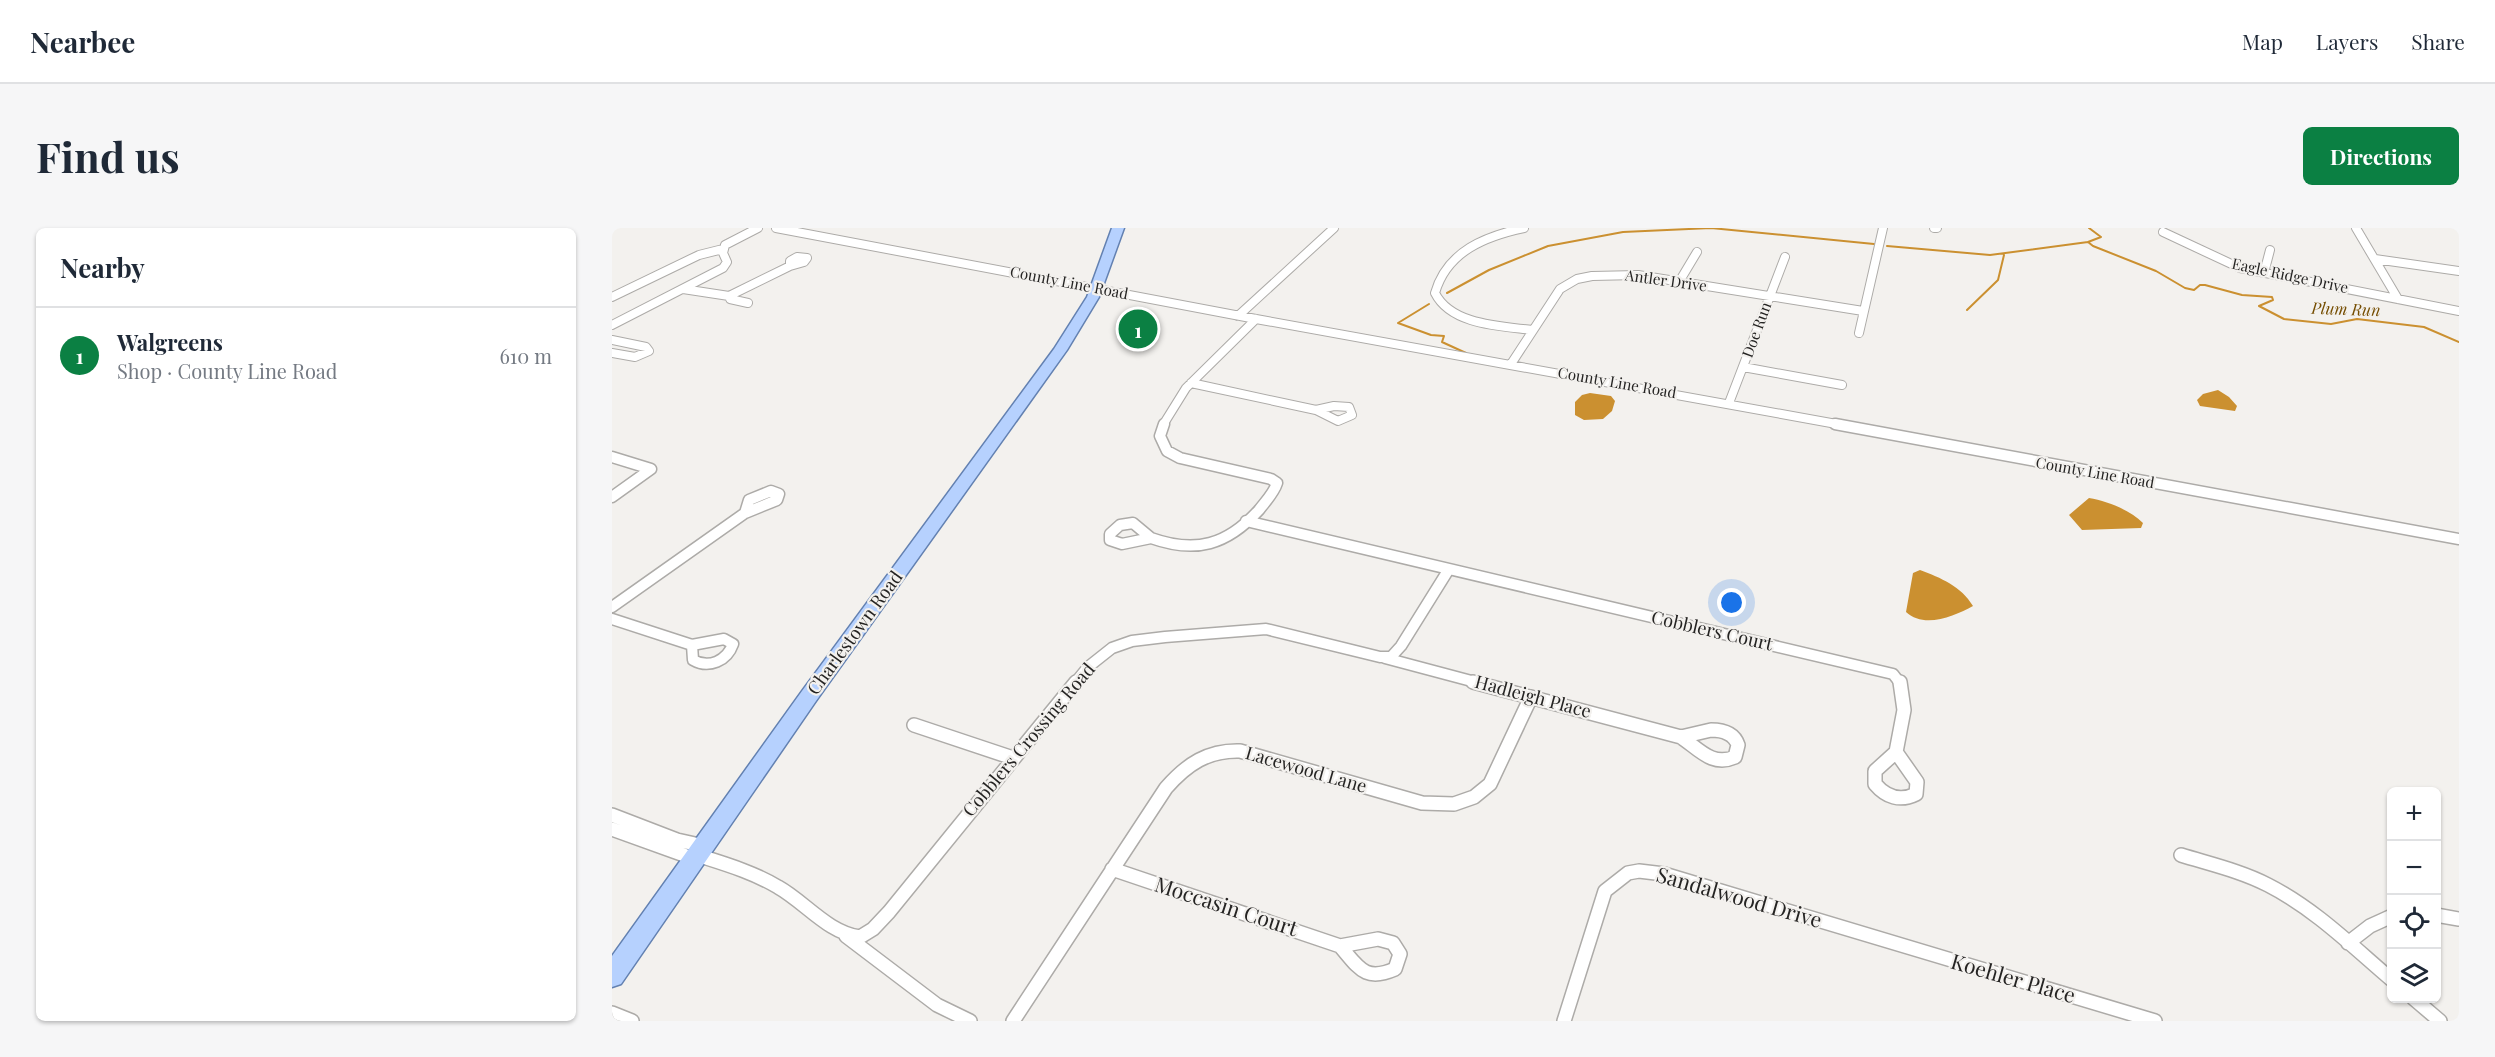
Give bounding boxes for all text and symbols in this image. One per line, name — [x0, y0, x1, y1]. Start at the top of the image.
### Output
text: Nearbee — [30, 23, 135, 60]
text: Map — [2242, 27, 2283, 55]
text: Layers — [2316, 27, 2378, 55]
text: Share — [2411, 27, 2465, 55]
button: Directions — [2303, 127, 2459, 185]
text: Find us — [36, 128, 180, 184]
text: Nearby — [60, 250, 145, 285]
street label: Eagle Ridge Drive — [2230, 253, 2350, 297]
street label: County Line Road — [1008, 261, 1130, 303]
street label: Antler Drive — [1623, 264, 1708, 296]
water label: Plum Run — [2310, 297, 2381, 320]
street label: Doe Run — [1737, 299, 1775, 360]
pin: 1 — [1118, 306, 1158, 352]
text: Walgreens — [117, 327, 223, 357]
text: 1 — [76, 342, 83, 369]
text: 610 m — [500, 342, 552, 369]
text: Shop · County Line Road — [117, 357, 337, 384]
street label: County Line Road — [1556, 362, 1678, 402]
street label: County Line Road — [2034, 452, 2156, 492]
street label: Charlestown Road — [801, 565, 908, 699]
your location — [1717, 588, 1746, 617]
street label: Cobblers Court — [1649, 604, 1776, 656]
street label: Cobblers Crossing Road — [957, 657, 1100, 821]
street label: Hadleigh Place — [1473, 669, 1594, 723]
street label: Lacewood Lane — [1243, 740, 1370, 798]
map controls — [2387, 787, 2441, 1003]
button: + — [2387, 787, 2441, 841]
button: − — [2387, 841, 2441, 895]
street label: Sandalwood Drive — [1654, 859, 1826, 933]
street label: Moccasin Court — [1152, 869, 1302, 942]
button: locate — [2387, 895, 2441, 949]
street label: Koehler Place — [1948, 946, 2079, 1008]
button: layers — [2387, 949, 2441, 1003]

